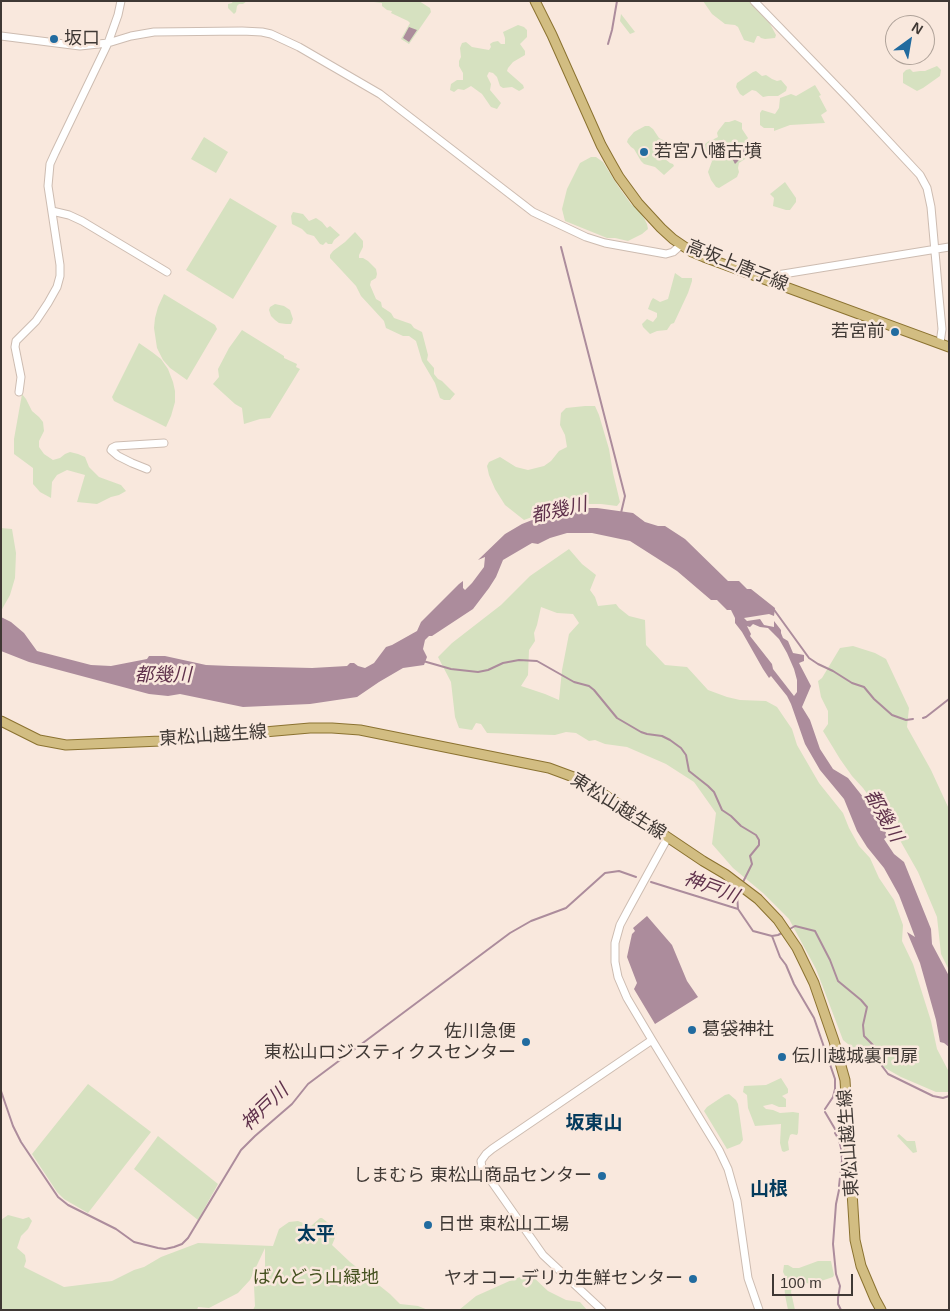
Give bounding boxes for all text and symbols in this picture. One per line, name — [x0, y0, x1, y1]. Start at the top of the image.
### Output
north arrow — [885, 15, 935, 65]
text: N — [909, 19, 926, 38]
place label: 坂口 — [64, 28, 100, 50]
marker: 坂口 — [48, 33, 60, 45]
place label: 若宮八幡古墳 — [654, 141, 762, 163]
marker: 若宮八幡古墳 — [638, 146, 650, 158]
street label: 高坂上唐子線 — [683, 236, 791, 296]
place label: 若宮前 — [831, 321, 885, 343]
marker: 若宮前 — [889, 326, 901, 338]
water label: 都幾川 — [529, 493, 589, 529]
water label: 都幾川 — [135, 665, 191, 687]
street label: 東松山越生線 — [158, 721, 268, 751]
street label: 東松山越生線 — [566, 769, 670, 845]
water label: 都幾川 — [859, 786, 907, 846]
water label: 神戸川 — [680, 868, 742, 908]
place label: 葛袋神社 — [702, 1019, 774, 1041]
place label: 佐川急便 東松山ロジスティクスセンター — [264, 1021, 516, 1064]
marker: 葛袋神社 — [686, 1024, 698, 1036]
marker: 佐川急便 東松山ロジスティクスセンター — [520, 1036, 532, 1048]
place label: 伝川越城裏門扉 — [792, 1046, 918, 1068]
marker: 伝川越城裏門扉 — [776, 1051, 788, 1063]
water label: 神戸川 — [237, 1080, 293, 1136]
street label: 東松山越生線 — [834, 1088, 864, 1198]
district label: 坂東山 — [566, 1113, 622, 1135]
place label: しまむら 東松山商品センター — [353, 1165, 592, 1187]
marker: しまむら 東松山商品センター — [596, 1170, 608, 1182]
district label: 山根 — [750, 1179, 788, 1201]
place label: 日世 東松山工場 — [438, 1214, 569, 1236]
marker: 日世 東松山工場 — [422, 1219, 434, 1231]
district label: 太平 — [297, 1224, 335, 1246]
scale bar — [775, 1264, 856, 1296]
park label: ばんどう山緑地 — [253, 1267, 379, 1289]
place label: ヤオコー デリカ生鮮センター — [444, 1268, 683, 1290]
marker: ヤオコー デリカ生鮮センター — [687, 1273, 699, 1285]
text: 100 m — [780, 1274, 822, 1291]

